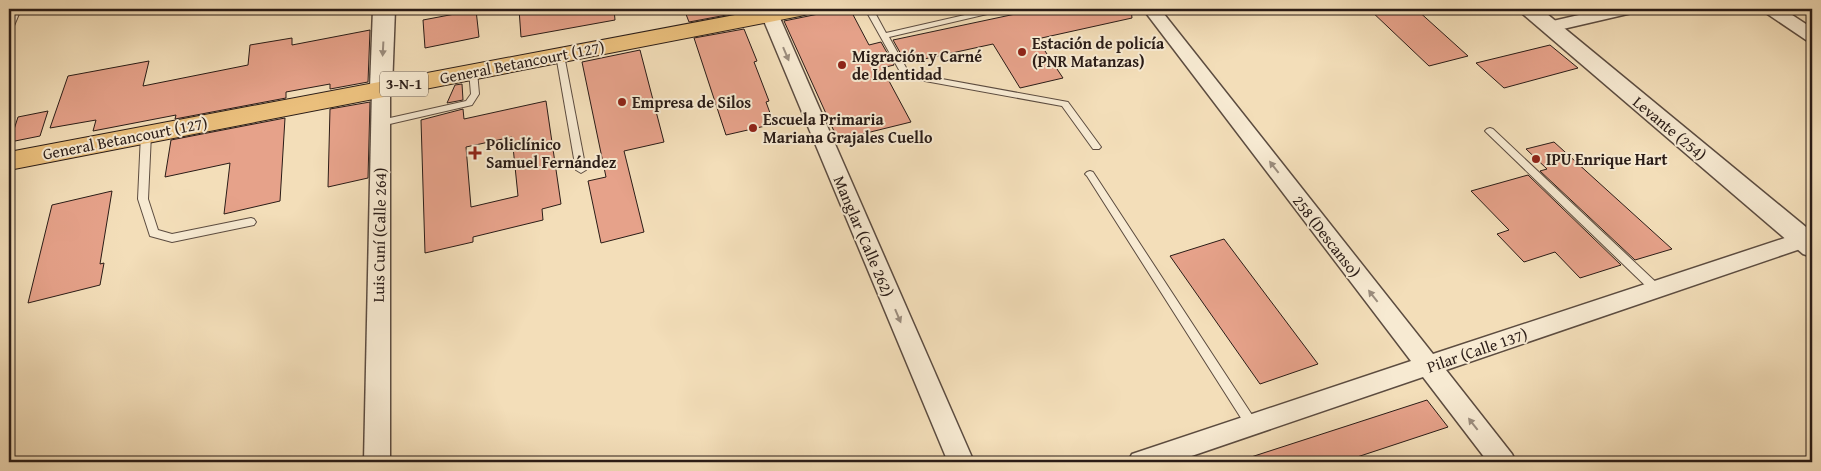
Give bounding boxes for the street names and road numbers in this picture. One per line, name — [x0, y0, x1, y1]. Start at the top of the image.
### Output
street label: General Betancourt (127) — [438, 34, 606, 90]
road number: 3-N-1 — [380, 72, 428, 96]
street label: Levante (254) — [1628, 90, 1712, 166]
street label: General Betancourt (127) — [41, 110, 209, 166]
street label: Luis Cuní (Calle 264) — [366, 167, 392, 303]
street label: Manglar (Calle 262) — [828, 172, 900, 300]
street label: 258 (Descanso) — [1287, 190, 1367, 282]
street label: Pilar (Calle 137) — [1423, 322, 1531, 378]

